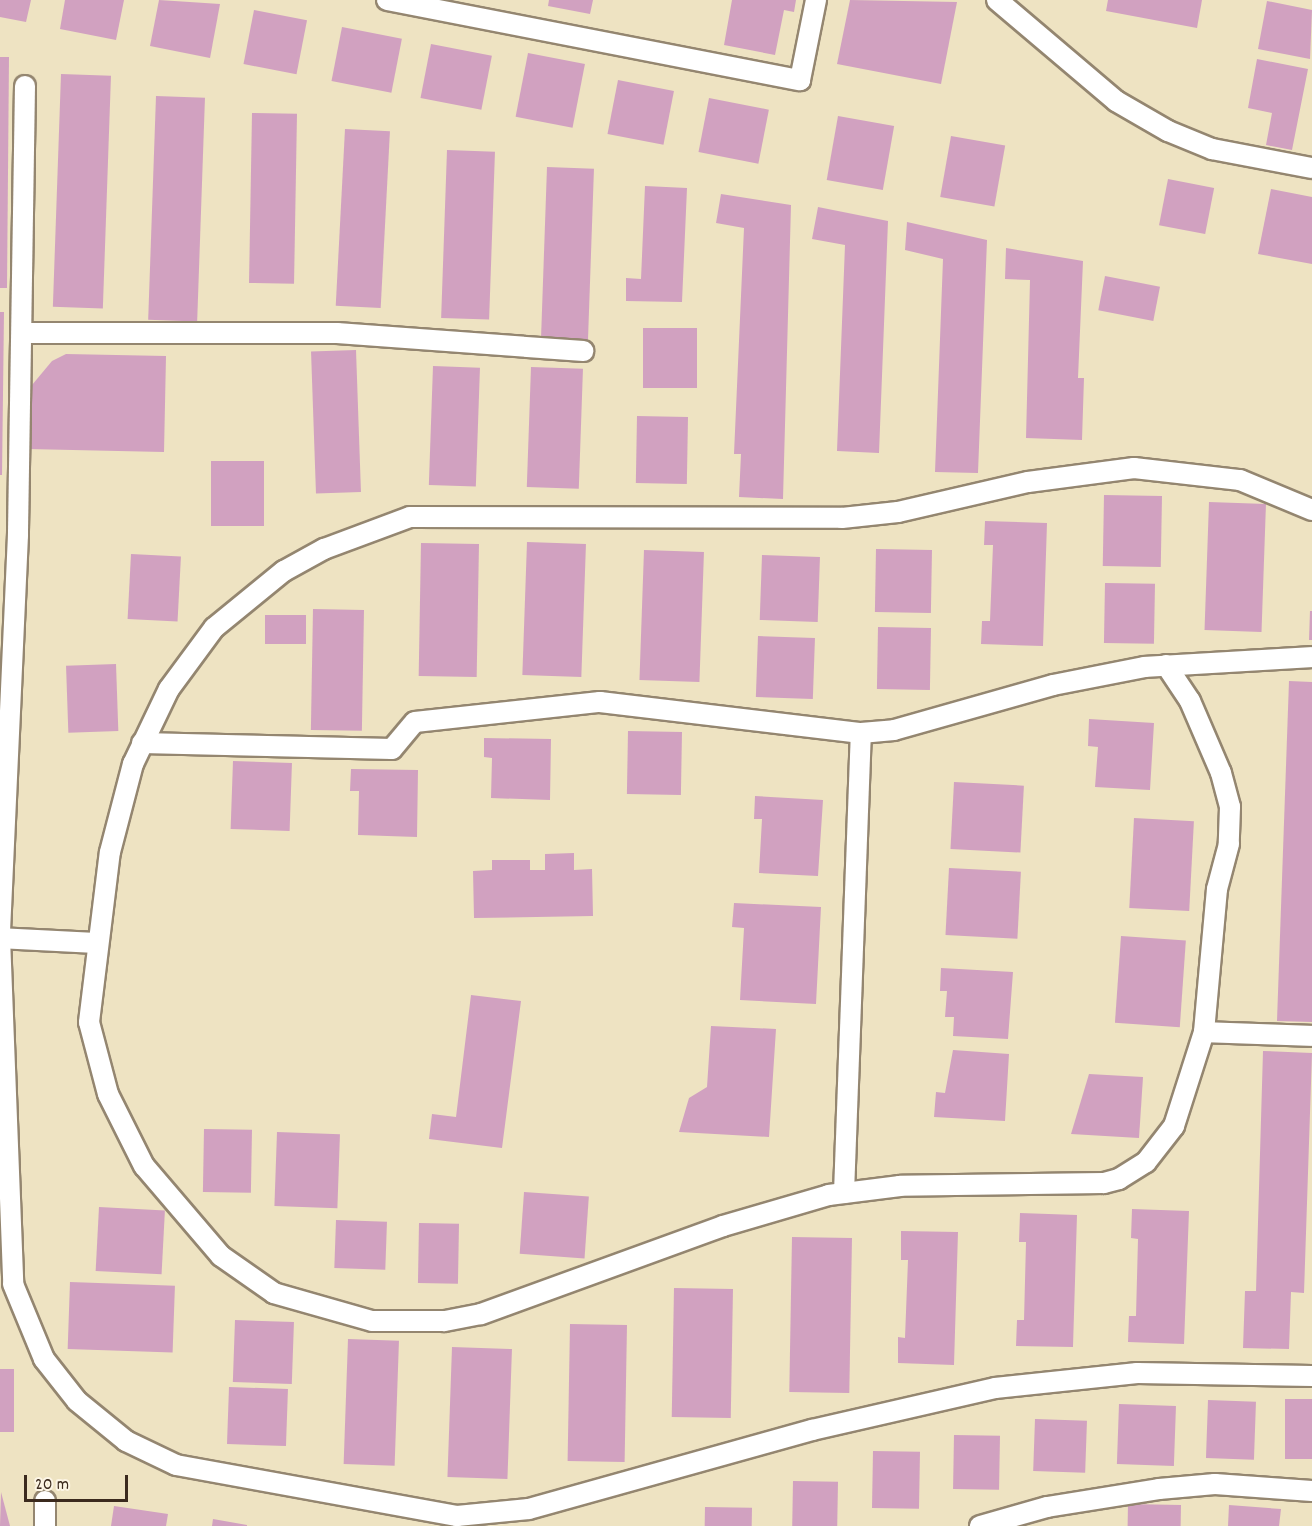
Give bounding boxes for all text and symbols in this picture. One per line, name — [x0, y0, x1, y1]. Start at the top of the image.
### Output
scale bar — [27, 1463, 130, 1501]
text: 20 m — [35, 1473, 69, 1498]

